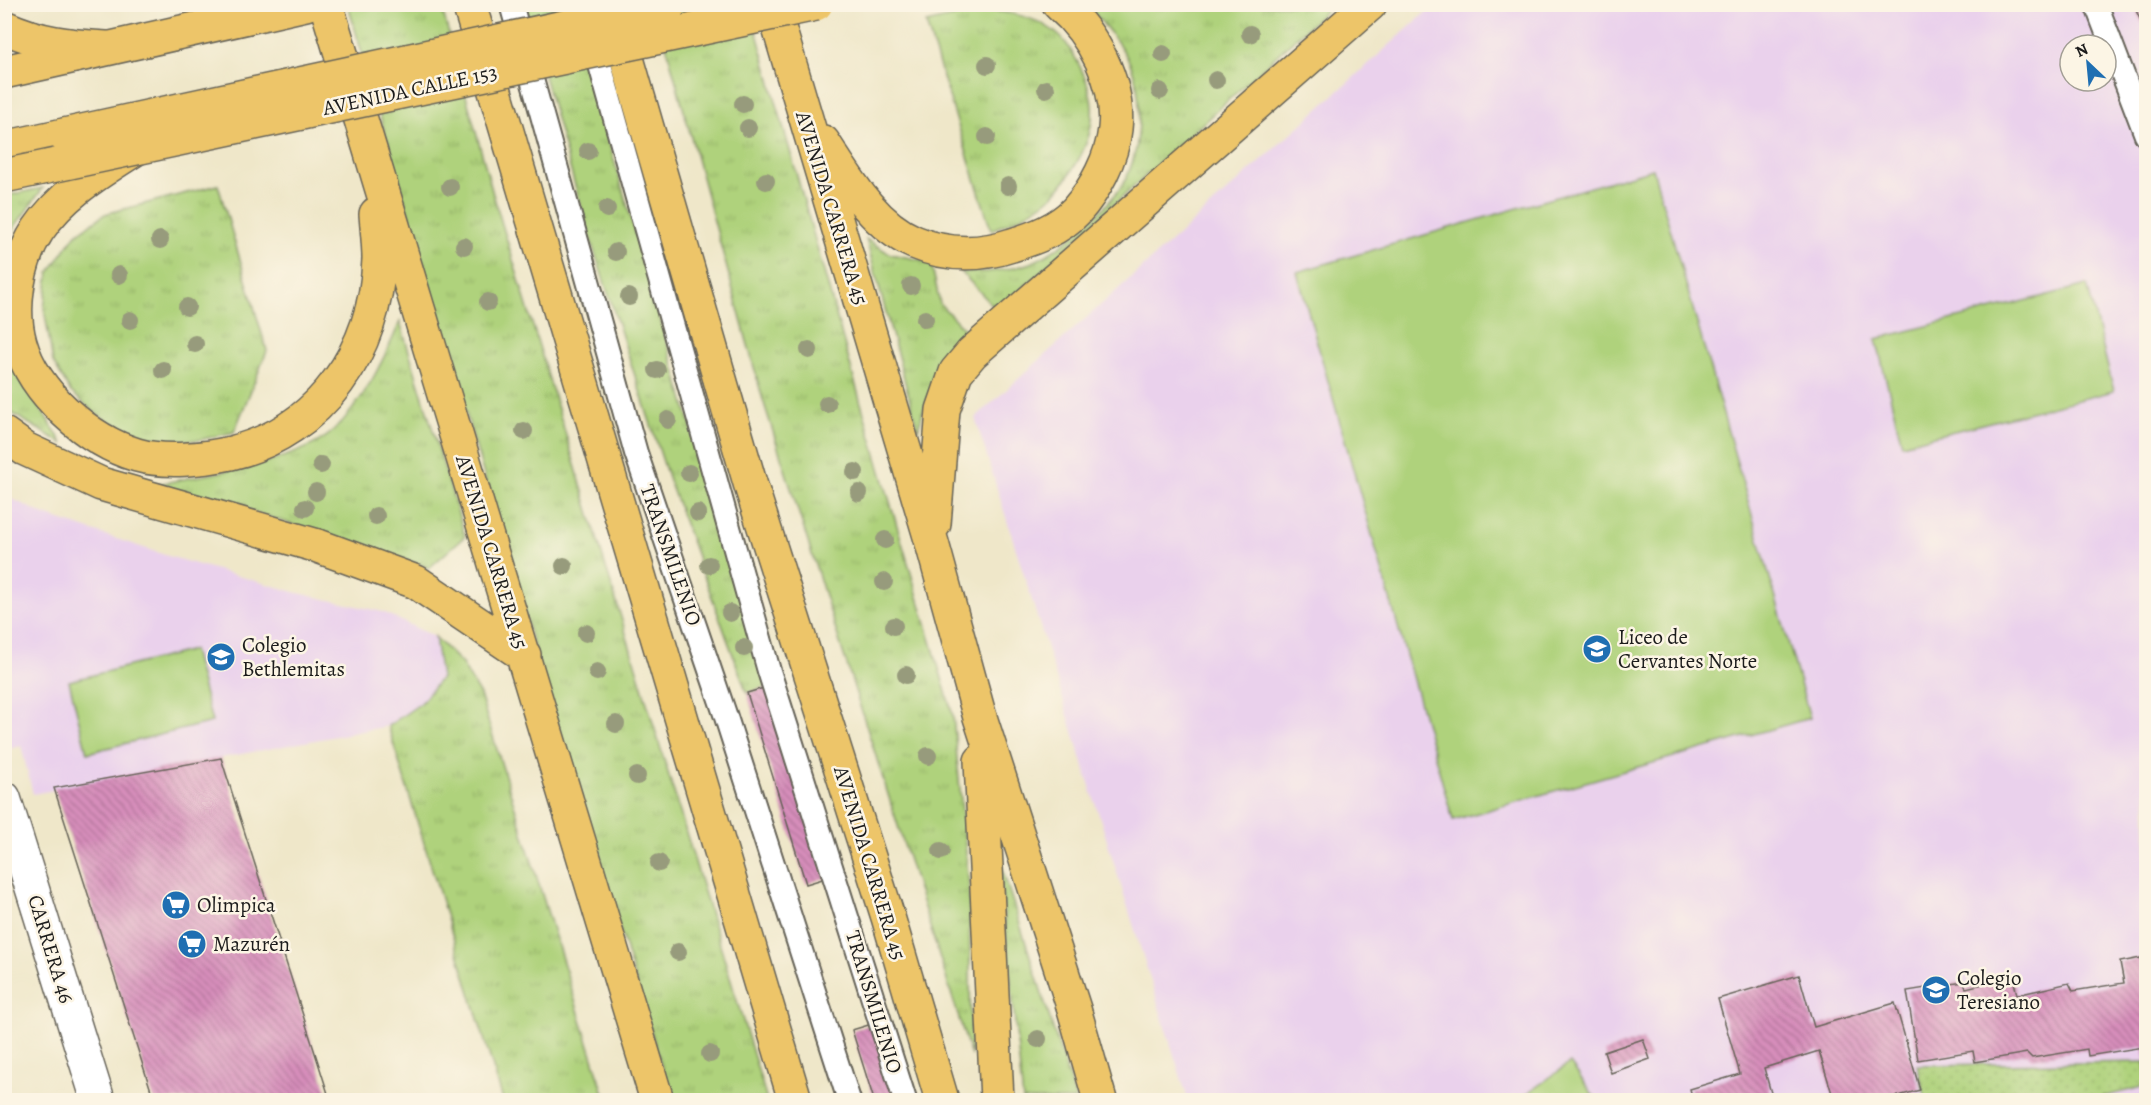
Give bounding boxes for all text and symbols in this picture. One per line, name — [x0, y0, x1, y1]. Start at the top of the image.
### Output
north arrow — [2058, 33, 2118, 93]
text: N — [2072, 38, 2092, 63]
street label: AVENIDA CALLE 153 — [319, 58, 500, 122]
street label: AVENIDA CARRERA 45 — [789, 107, 875, 308]
street label: AVENIDA CARRERA 45 — [449, 451, 535, 652]
street label: TRANSMILENIO — [634, 480, 708, 630]
place label: Liceo de Cervantes Norte — [1618, 623, 1757, 675]
place label: Colegio Bethlemitas — [242, 631, 345, 683]
school or university icon: Liceo de Cervantes Norte — [1581, 633, 1613, 665]
school or university icon: Colegio Bethlemitas — [205, 641, 237, 673]
street label: AVENIDA CARRERA 45 — [827, 762, 913, 963]
supermarket icon: Olimpica — [160, 889, 192, 921]
street label: CARRERA 46 — [21, 891, 81, 1007]
place label: Olimpica — [197, 891, 276, 919]
street label: TRANSMILENIO — [839, 927, 909, 1077]
supermarket icon: Mazurén — [176, 928, 208, 960]
place label: Mazurén — [213, 930, 290, 958]
place label: Colegio Teresiano — [1957, 964, 2040, 1016]
school or university icon: Colegio Teresiano — [1920, 974, 1952, 1006]

